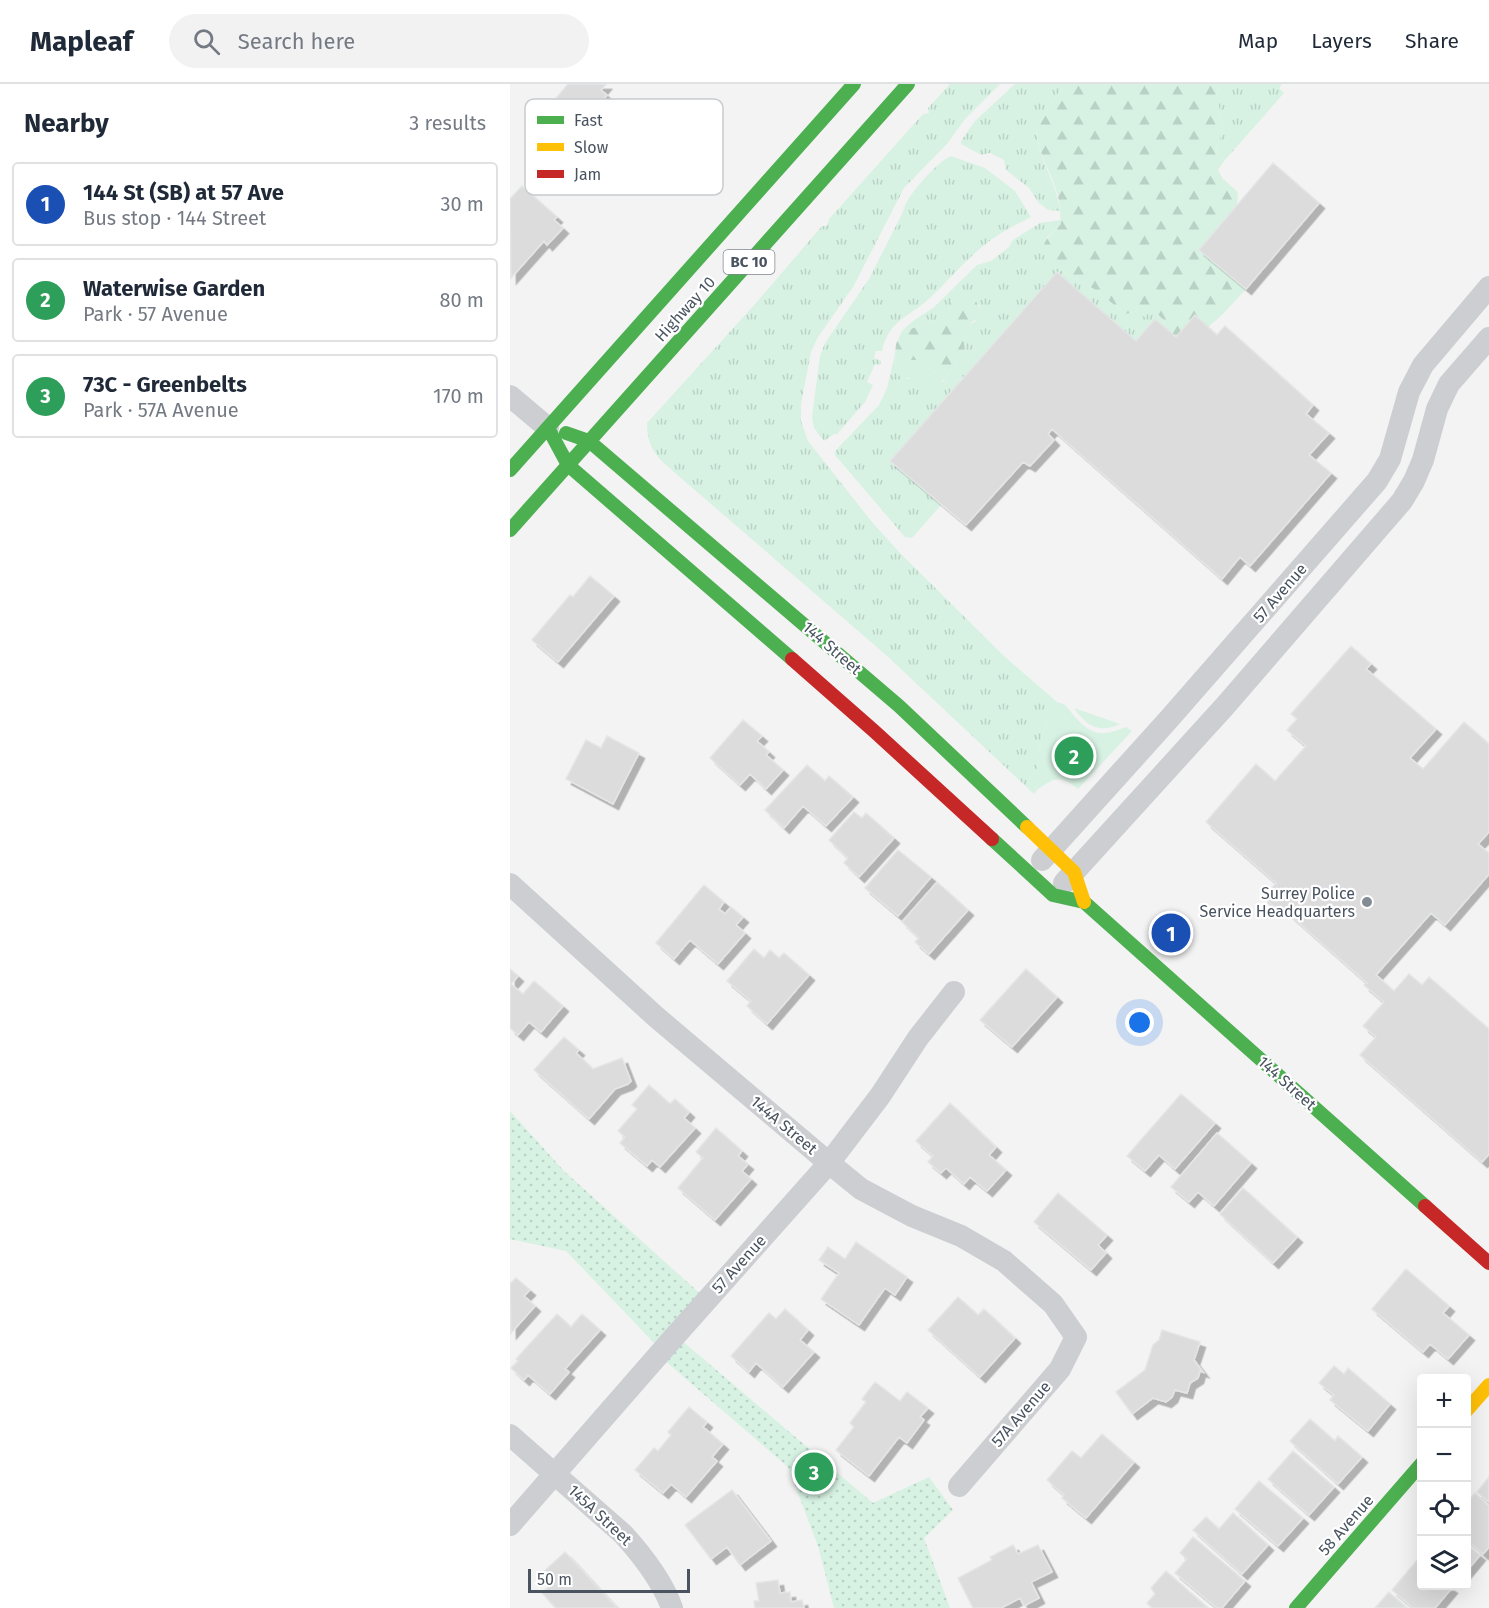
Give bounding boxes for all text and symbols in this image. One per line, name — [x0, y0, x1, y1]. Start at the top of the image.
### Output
search box — [169, 14, 589, 68]
text: Mapleaf — [30, 25, 133, 58]
icon: search — [190, 25, 223, 58]
text: Search here — [238, 28, 355, 55]
text: Map — [1238, 28, 1278, 54]
text: Layers — [1311, 28, 1372, 54]
text: Share — [1405, 28, 1459, 54]
legend — [525, 99, 723, 195]
text: Nearby — [24, 108, 109, 139]
text: 3 results — [409, 111, 486, 135]
text: Fast — [574, 111, 603, 130]
text: Slow — [574, 138, 609, 157]
text: Jam — [574, 165, 601, 184]
text: 144 St (SB) at 57 Ave — [83, 179, 284, 206]
text: 1 — [41, 192, 50, 216]
text: 30 m — [440, 192, 484, 216]
text: Bus stop · 144 Street — [83, 206, 266, 230]
road number: BC 10 — [724, 250, 774, 274]
street label: Highway 10 — [651, 273, 719, 345]
text: Waterwise Garden — [83, 275, 265, 302]
text: 2 — [40, 288, 51, 312]
text: 80 m — [439, 288, 484, 312]
text: Park · 57 Avenue — [83, 302, 228, 326]
text: 73C - Greenbelts — [83, 371, 247, 398]
text: 3 — [40, 384, 51, 408]
text: 170 m — [433, 384, 484, 408]
text: Park · 57A Avenue — [83, 398, 239, 422]
street label: 57 Avenue — [1249, 560, 1311, 626]
street label: 144 Street — [799, 617, 865, 679]
pin: 2 — [1054, 734, 1094, 778]
place label: Surrey Police Service Headquarters — [1200, 884, 1355, 921]
marker: Surrey Police Service Headquarters — [1360, 895, 1374, 909]
pin: 1 — [1152, 910, 1190, 956]
your location — [1125, 1008, 1154, 1037]
street label: 144 Street — [1254, 1052, 1320, 1114]
street label: 144A Street — [747, 1092, 821, 1158]
street label: 57 Avenue — [708, 1231, 770, 1297]
map controls — [1417, 1374, 1471, 1590]
button: + — [1417, 1374, 1471, 1428]
street label: 57A Avenue — [987, 1377, 1055, 1451]
button: − — [1417, 1428, 1471, 1482]
pin: 3 — [794, 1450, 834, 1494]
street label: 145A Street — [564, 1481, 636, 1549]
button: locate — [1417, 1482, 1471, 1536]
street label: 58 Avenue — [1314, 1491, 1378, 1559]
button: layers — [1417, 1536, 1471, 1590]
scale bar — [528, 1566, 690, 1594]
text: 50 m — [537, 1570, 572, 1589]

